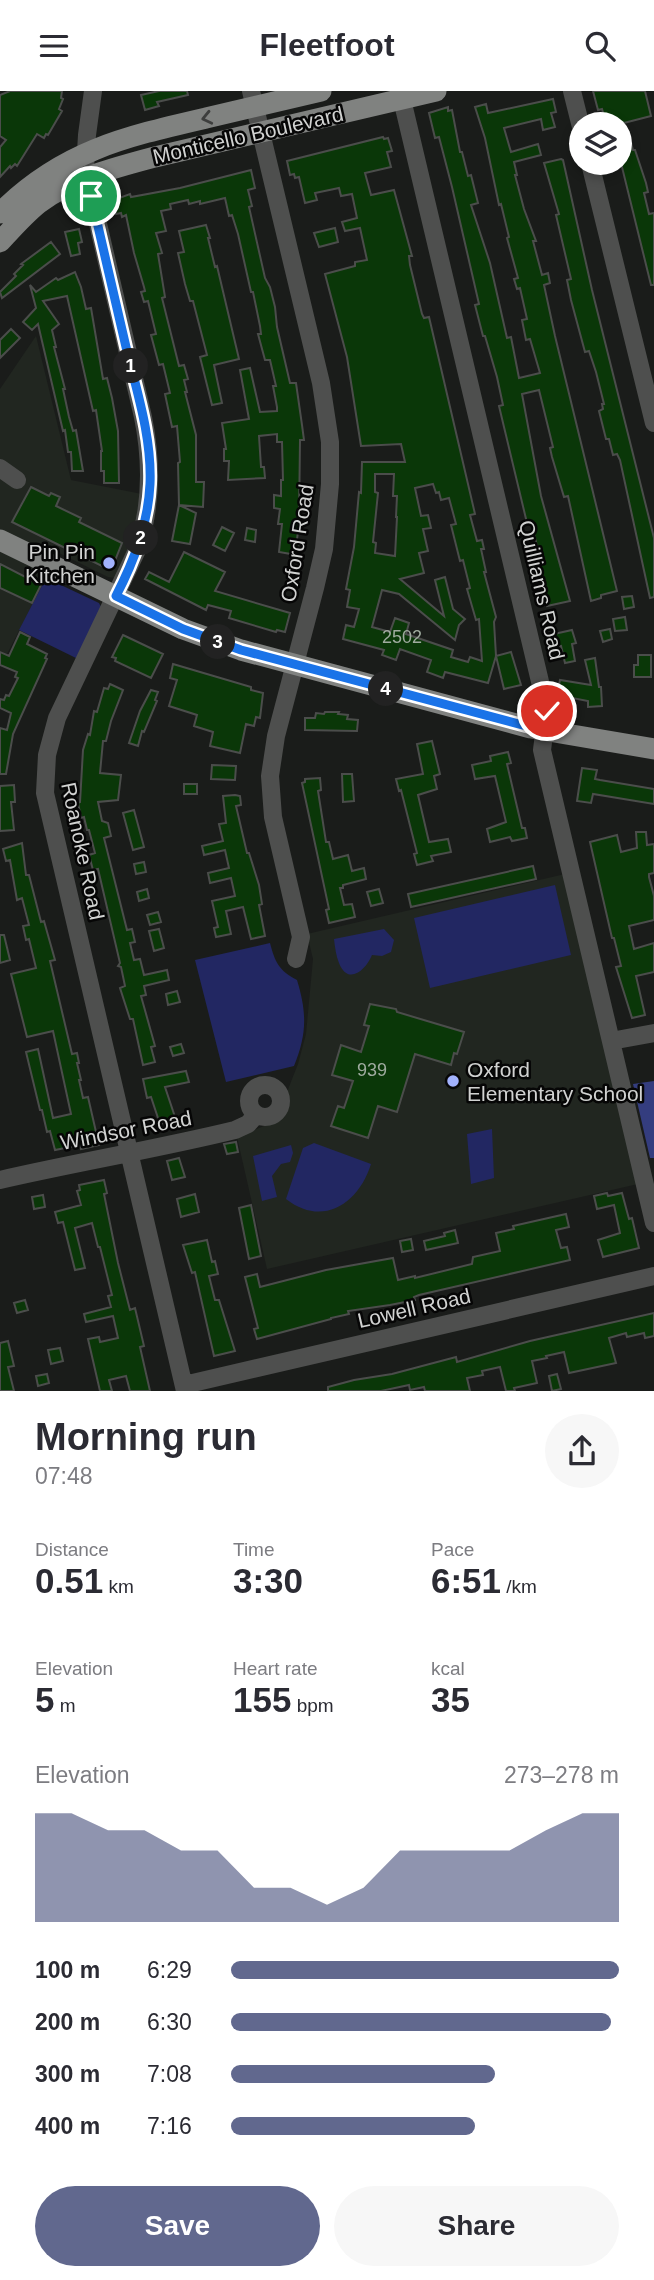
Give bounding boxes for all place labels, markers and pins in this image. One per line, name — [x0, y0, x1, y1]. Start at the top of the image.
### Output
pin — [61, 166, 121, 226]
pin: 1 — [114, 349, 148, 383]
pin: 2 — [124, 521, 158, 555]
place label: Pin Pin Kitchen — [25, 540, 95, 587]
marker: Pin Pin Kitchen — [101, 555, 117, 571]
pin: 3 — [200, 625, 235, 659]
pin: 4 — [368, 671, 404, 707]
pin — [517, 681, 577, 741]
place label: Oxford Elementary School — [467, 1058, 643, 1105]
marker: Oxford Elementary School — [445, 1073, 461, 1089]

